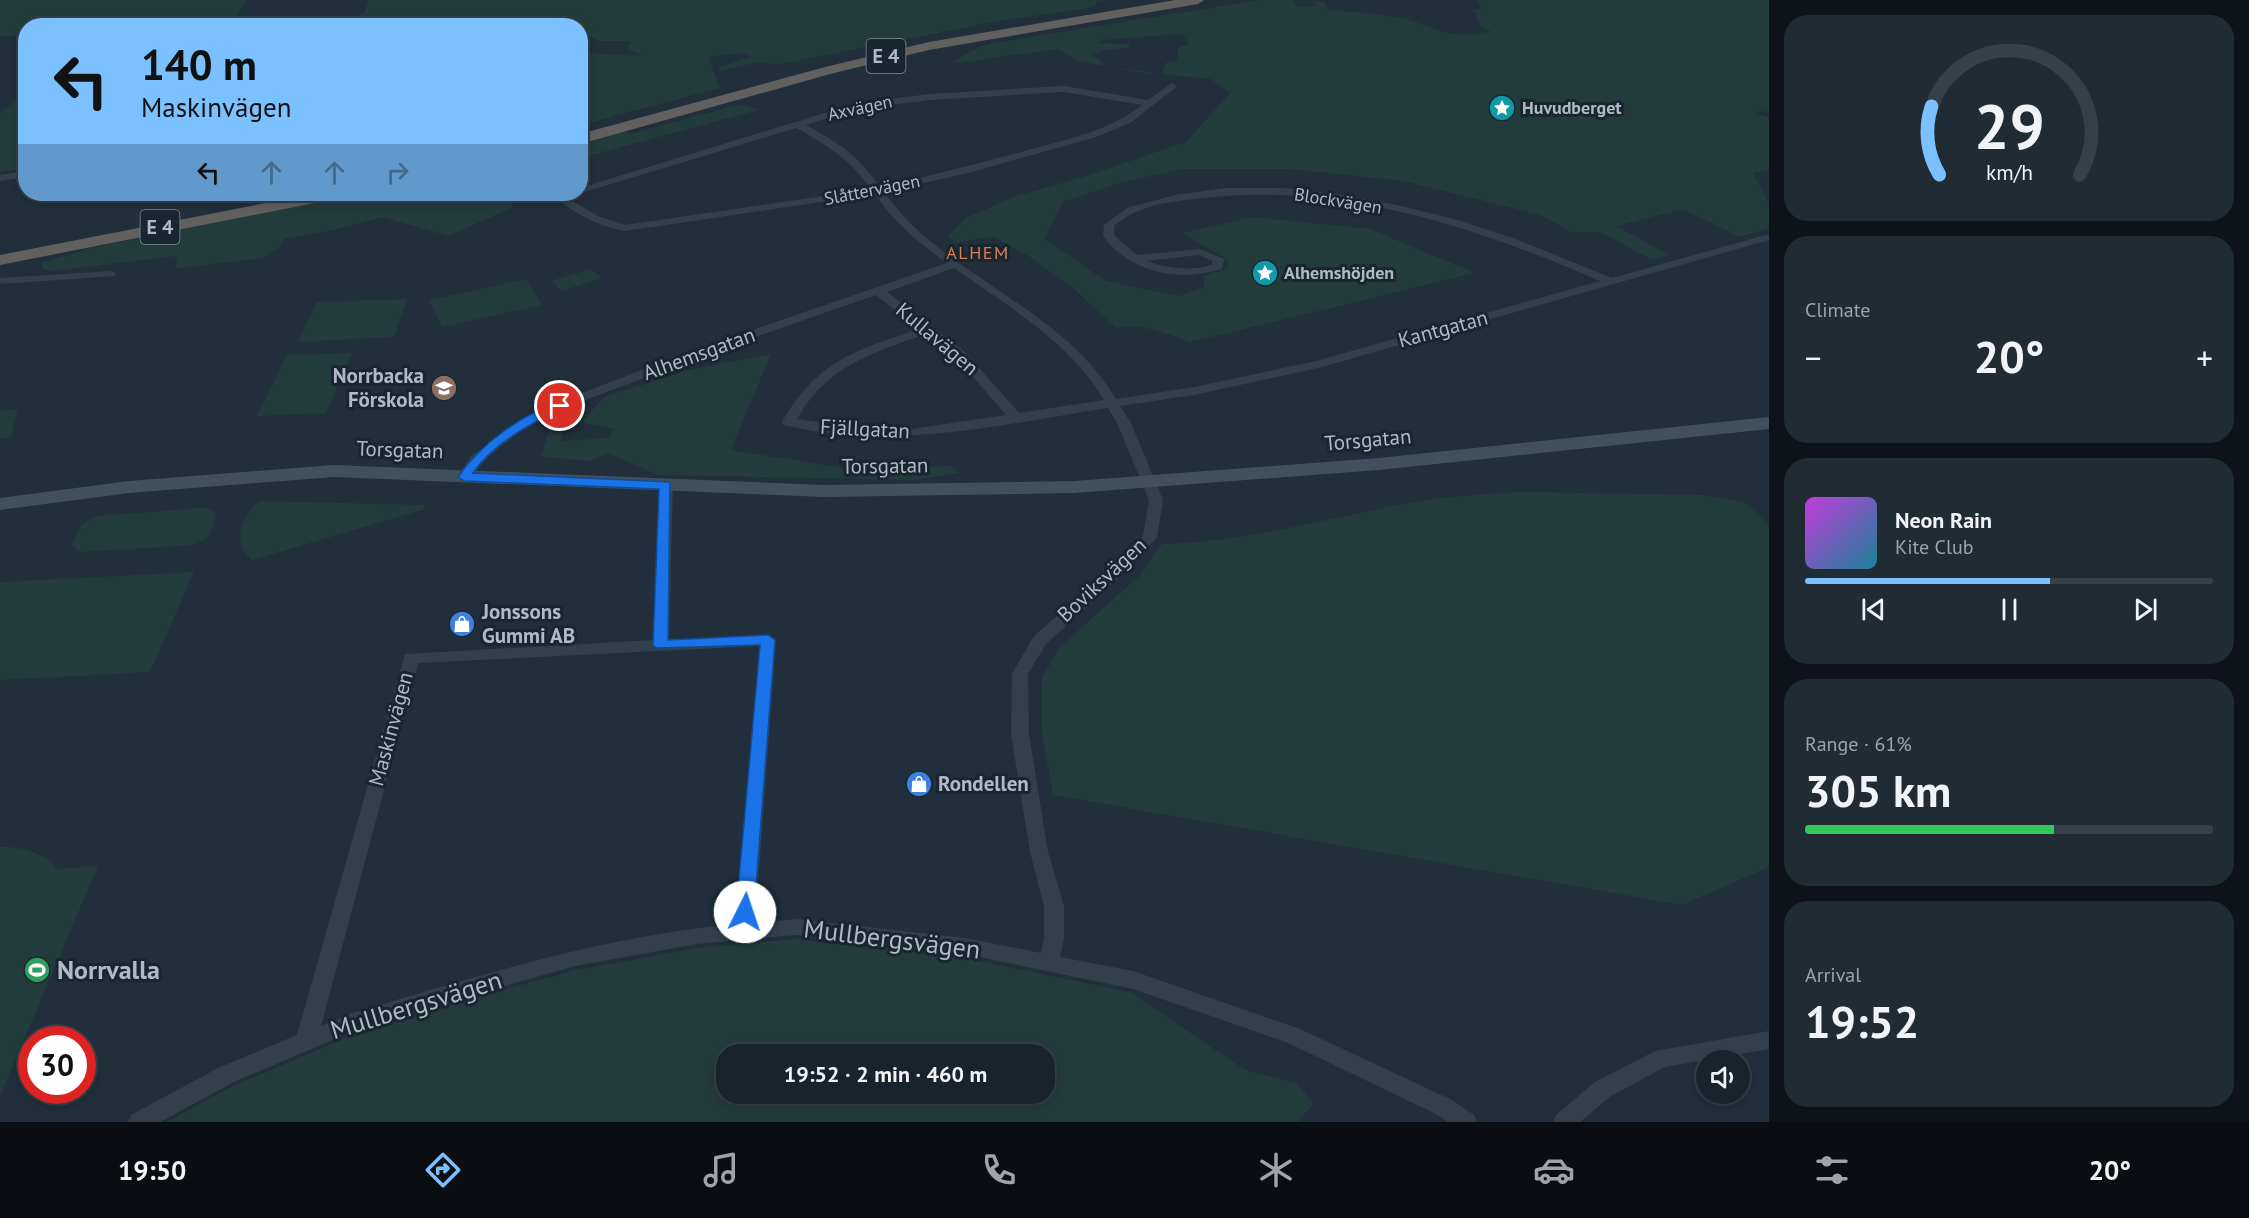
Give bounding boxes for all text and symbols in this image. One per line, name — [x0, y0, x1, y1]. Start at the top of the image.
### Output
text: 140 m — [141, 37, 257, 92]
road number: E 4 — [866, 39, 906, 73]
icon: left — [42, 42, 120, 120]
text: 29 — [1974, 85, 2044, 166]
street label: Axvägen — [826, 89, 894, 126]
text: Maskinvägen — [141, 90, 291, 124]
place icon: Huvudberget — [1487, 93, 1517, 123]
place label: Huvudberget — [1522, 96, 1622, 119]
icon: left — [192, 156, 225, 189]
icon: ahead — [255, 156, 288, 189]
icon: ahead — [318, 156, 351, 189]
icon: right — [381, 156, 414, 189]
text: km/h — [1985, 159, 2032, 187]
street label: Slåttervägen — [822, 169, 922, 210]
street label: Blockvägen — [1293, 182, 1383, 219]
road number: E 4 — [140, 210, 180, 244]
district label: ALHEM — [946, 241, 1010, 264]
place icon: Alhemshöjden — [1250, 258, 1280, 288]
place label: Alhemshöjden — [1284, 261, 1394, 284]
street label: Kullavägen — [890, 296, 984, 381]
text: Climate — [1805, 297, 1871, 323]
street label: Kantgatan — [1395, 304, 1491, 353]
street label: Alhemsgatan — [639, 321, 759, 386]
text: 20° — [1974, 327, 2044, 385]
text: − — [1805, 336, 1822, 379]
text: + — [2196, 336, 2213, 379]
place label: Norrbacka Förskola — [333, 362, 424, 413]
school or university icon: Norrbacka Förskola — [429, 373, 459, 403]
pin — [534, 380, 585, 431]
icon: arrive — [543, 389, 576, 422]
street label: Fjällgatan — [819, 413, 911, 444]
street label: Torsgatan — [1323, 422, 1412, 457]
street label: Torsgatan — [356, 434, 444, 465]
street label: Torsgatan — [841, 451, 929, 480]
text: Neon Rain — [1895, 506, 1992, 534]
street label: Boviksvägen — [1052, 532, 1152, 628]
text: Kite Club — [1895, 534, 1973, 560]
icon: previous — [1857, 593, 1890, 626]
icon: pause — [1993, 593, 2026, 626]
icon: next — [2129, 593, 2162, 626]
place label: Jonssons Gummi AB — [481, 598, 575, 649]
shop icon: Jonssons Gummi AB — [447, 609, 477, 639]
street label: Maskinvägen — [362, 669, 419, 789]
text: Range · 61% — [1805, 731, 1912, 757]
text: 305 km — [1805, 761, 1951, 819]
shop icon: Rondellen — [904, 769, 934, 799]
place label: Rondellen — [938, 770, 1029, 797]
position arrow — [713, 880, 777, 944]
street label: Mullbergsvägen — [802, 911, 982, 966]
place label: Norrvalla — [57, 953, 160, 986]
sports icon: Norrvalla — [22, 955, 52, 985]
text: Arrival — [1805, 962, 1861, 988]
street label: Mullbergsvägen — [326, 963, 506, 1046]
text: 19:52 — [1805, 992, 1919, 1050]
speed limit sign: 30 — [18, 1026, 96, 1104]
map controls — [1696, 1050, 1750, 1104]
button: sound — [1696, 1050, 1750, 1104]
text: 19:52 · 2 min · 460 m — [784, 1060, 987, 1088]
icon: directions — [422, 1149, 464, 1191]
icon: music — [700, 1149, 742, 1191]
icon: phone — [978, 1149, 1020, 1191]
icon: climate — [1255, 1149, 1297, 1191]
icon: car — [1533, 1149, 1575, 1191]
icon: filters — [1811, 1149, 1853, 1191]
text: 19:50 — [118, 1153, 186, 1187]
text: 20° — [2089, 1153, 2131, 1187]

